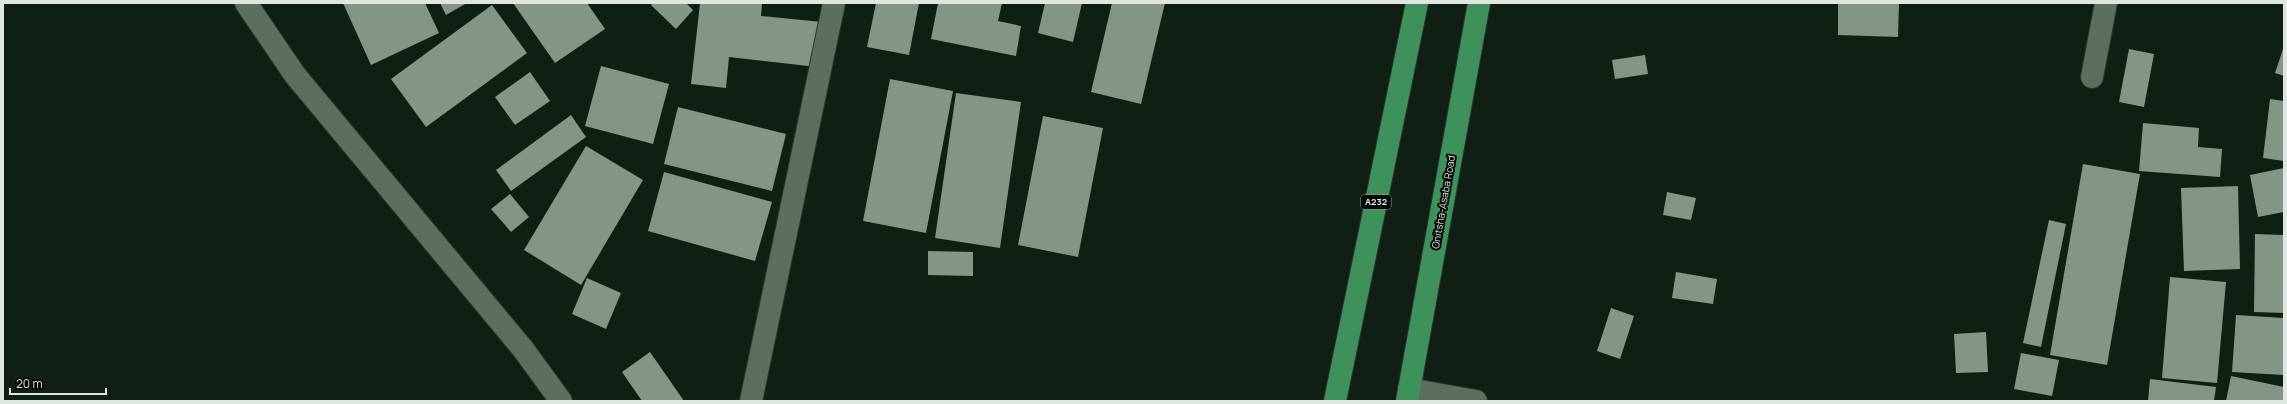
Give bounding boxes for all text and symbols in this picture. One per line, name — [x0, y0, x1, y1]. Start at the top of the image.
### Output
street label: Onitsha-Asaba Road — [1428, 154, 1458, 250]
road number: A232 — [1361, 195, 1391, 209]
scale bar — [10, 370, 106, 396]
text: 20 m — [16, 375, 43, 392]

